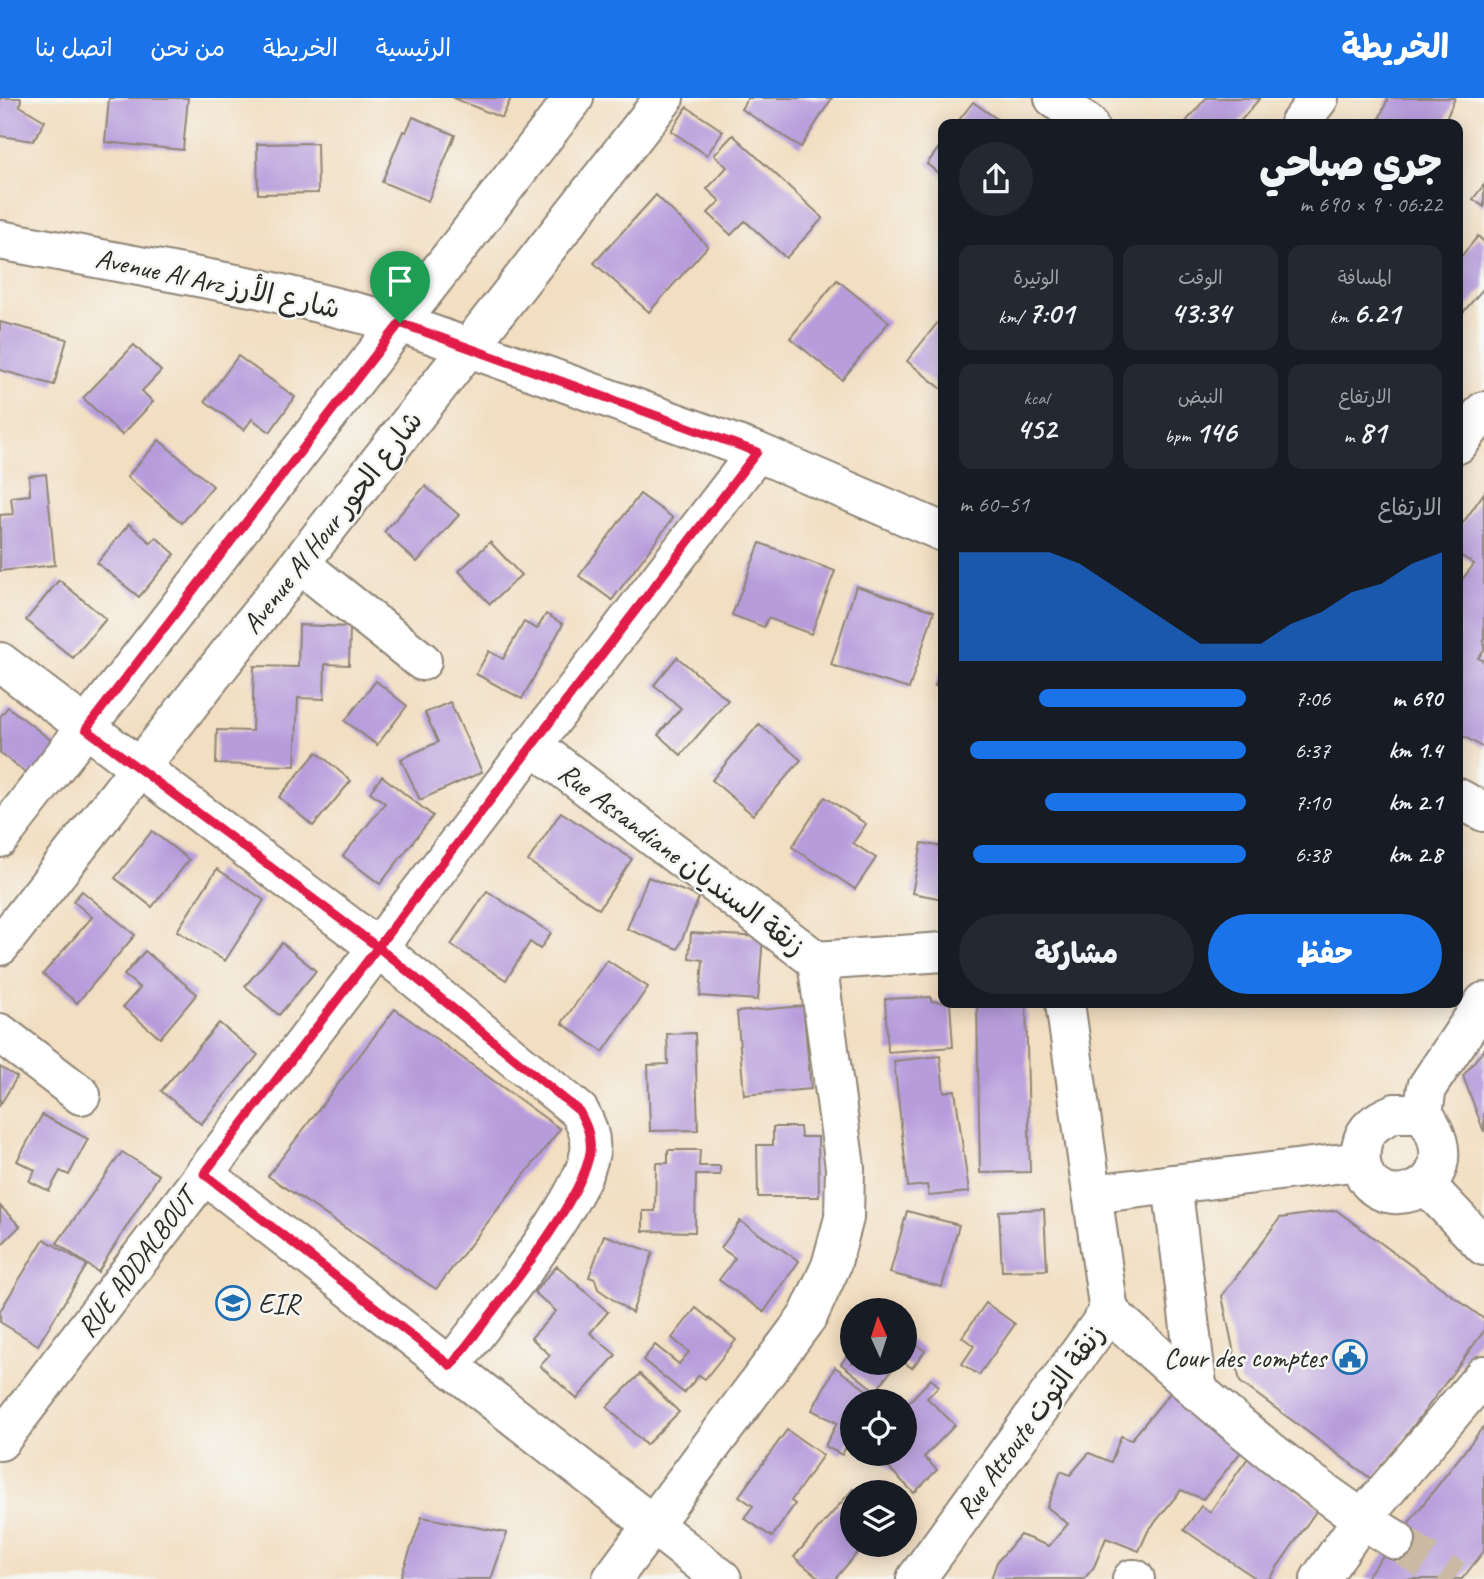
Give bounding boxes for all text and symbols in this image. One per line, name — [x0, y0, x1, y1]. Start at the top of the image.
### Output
text: الخريطة — [1342, 26, 1449, 68]
text: اتصل بنا — [35, 33, 113, 63]
text: من نحن — [151, 33, 225, 63]
text: الخريطة — [263, 33, 338, 63]
text: الرئيسية — [376, 33, 451, 63]
text: جري صباحي — [1259, 140, 1442, 187]
button: share — [959, 142, 1033, 216]
text: 06:22 · 9 × 690 m — [1299, 190, 1442, 219]
street label: Avenue Al Arz شارع الأرز — [92, 239, 344, 328]
pin — [370, 251, 430, 323]
icon: arrive — [381, 262, 419, 300]
text: الوتيرة — [1013, 266, 1059, 290]
text: الوقت — [1178, 266, 1223, 290]
text: المسافة — [1338, 266, 1392, 290]
text: 7:01 — [1028, 294, 1074, 332]
text: 43:34 — [1171, 294, 1230, 332]
text: 6.21 — [1353, 294, 1400, 332]
text: /km — [998, 305, 1028, 329]
text: km — [1330, 305, 1353, 329]
text: النبض — [1178, 385, 1223, 409]
text: الارتفاع — [1338, 385, 1391, 409]
text: kcal — [1024, 386, 1049, 410]
street label: Avenue Al Hour شارع الحور — [234, 404, 432, 642]
text: 452 — [1016, 410, 1056, 448]
text: 146 — [1195, 413, 1236, 451]
text: 81 — [1359, 413, 1386, 451]
text: bpm — [1165, 424, 1195, 448]
text: m — [1344, 424, 1359, 448]
text: 51–60 m — [959, 490, 1029, 519]
text: الارتفاع — [1378, 493, 1442, 522]
text: 7:06 — [1294, 684, 1330, 713]
text: 690 m — [1392, 684, 1442, 713]
text: 6:37 — [1294, 736, 1330, 765]
text: 1.4 km — [1388, 736, 1442, 765]
street label: Rue Assandiane زنقة السنديان — [552, 755, 812, 963]
text: 7:10 — [1294, 788, 1330, 817]
text: 2.1 km — [1388, 788, 1442, 817]
text: 6:38 — [1294, 840, 1330, 869]
text: 2.8 km — [1388, 840, 1442, 869]
button: مشاركة — [959, 914, 1194, 994]
button: حفظ — [1208, 914, 1442, 994]
street label: RUE ADDALBOUT — [69, 1176, 207, 1344]
school or university icon: EIR — [214, 1284, 252, 1322]
place label: EIR — [258, 1286, 302, 1321]
north arrow — [840, 1298, 917, 1376]
map controls — [840, 1298, 917, 1557]
street label: Rue Attoute زنقة التوت — [948, 1317, 1112, 1525]
public building icon: Cour des comptes — [1331, 1338, 1369, 1376]
place label: Cour des comptes — [1164, 1340, 1328, 1375]
button: locate — [840, 1389, 917, 1466]
button: layers — [840, 1480, 917, 1557]

